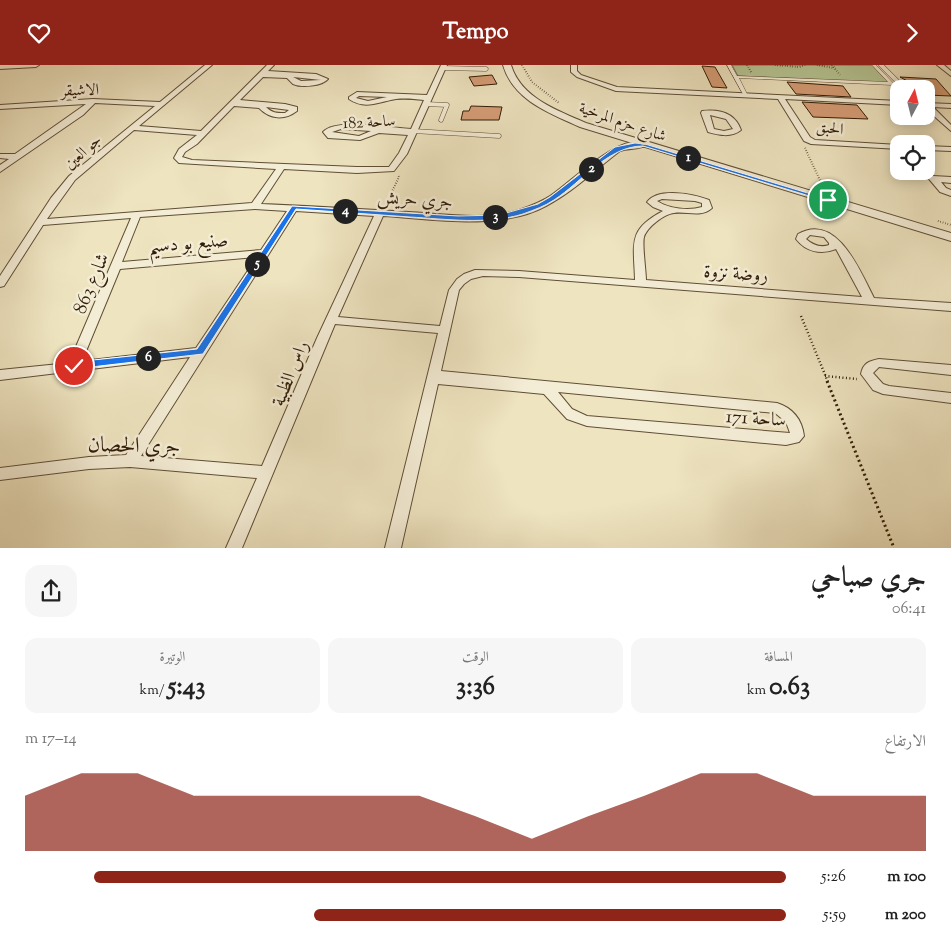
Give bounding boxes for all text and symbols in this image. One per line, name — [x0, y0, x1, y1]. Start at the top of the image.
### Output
text: Tempo — [443, 17, 509, 49]
icon: heart — [25, 19, 53, 47]
icon: forward — [898, 19, 926, 47]
street label: الاشيقر — [59, 79, 100, 104]
north arrow — [890, 80, 935, 125]
map controls — [890, 80, 935, 180]
street label: شارع حزم المرخية — [575, 98, 669, 150]
street label: ساحة 182 — [342, 111, 396, 136]
street label: الحبق — [815, 117, 844, 142]
street label: جو العين — [60, 130, 108, 176]
button: locate — [890, 135, 935, 180]
pin: 1 — [676, 145, 700, 171]
text: 1 — [686, 148, 691, 168]
pin: 2 — [578, 157, 604, 181]
text: 2 — [588, 159, 595, 179]
pin — [807, 179, 849, 221]
street label: جري حريش — [376, 184, 454, 217]
icon: arrive — [814, 186, 842, 214]
pin: 4 — [332, 199, 358, 223]
text: 4 — [342, 201, 349, 221]
pin: 3 — [482, 205, 508, 229]
text: 3 — [493, 207, 498, 227]
street label: صنيع بو دسيم — [147, 228, 230, 265]
street label: شارع 863 — [67, 249, 117, 319]
pin: 5 — [244, 251, 270, 277]
text: 5 — [255, 254, 260, 274]
street label: روضة نزوة — [703, 259, 769, 290]
street label: راس الظبية — [266, 337, 317, 411]
pin — [53, 345, 95, 387]
pin: 6 — [136, 345, 160, 371]
text: 6 — [145, 348, 152, 368]
icon: check — [60, 352, 88, 380]
street label: ساحة 171 — [725, 404, 787, 435]
street label: جري الحصان — [87, 430, 181, 464]
text: جري صباحي — [811, 559, 926, 599]
button: share — [25, 565, 77, 617]
text: 06:41 — [892, 598, 926, 621]
text: الوتيرة — [160, 648, 185, 668]
text: الوقت — [462, 648, 489, 668]
text: المسافة — [764, 648, 793, 668]
text: 5:43 — [168, 670, 205, 706]
text: 3:36 — [456, 670, 495, 706]
text: 0.63 — [769, 670, 810, 706]
text: /km — [140, 681, 168, 701]
text: km — [747, 681, 769, 701]
text: 14–17 m — [25, 728, 77, 751]
text: الارتفاع — [884, 731, 926, 754]
text: 5:26 — [821, 866, 846, 889]
text: 100 m — [887, 866, 926, 889]
text: 5:59 — [823, 904, 846, 927]
text: 200 m — [885, 904, 926, 927]

